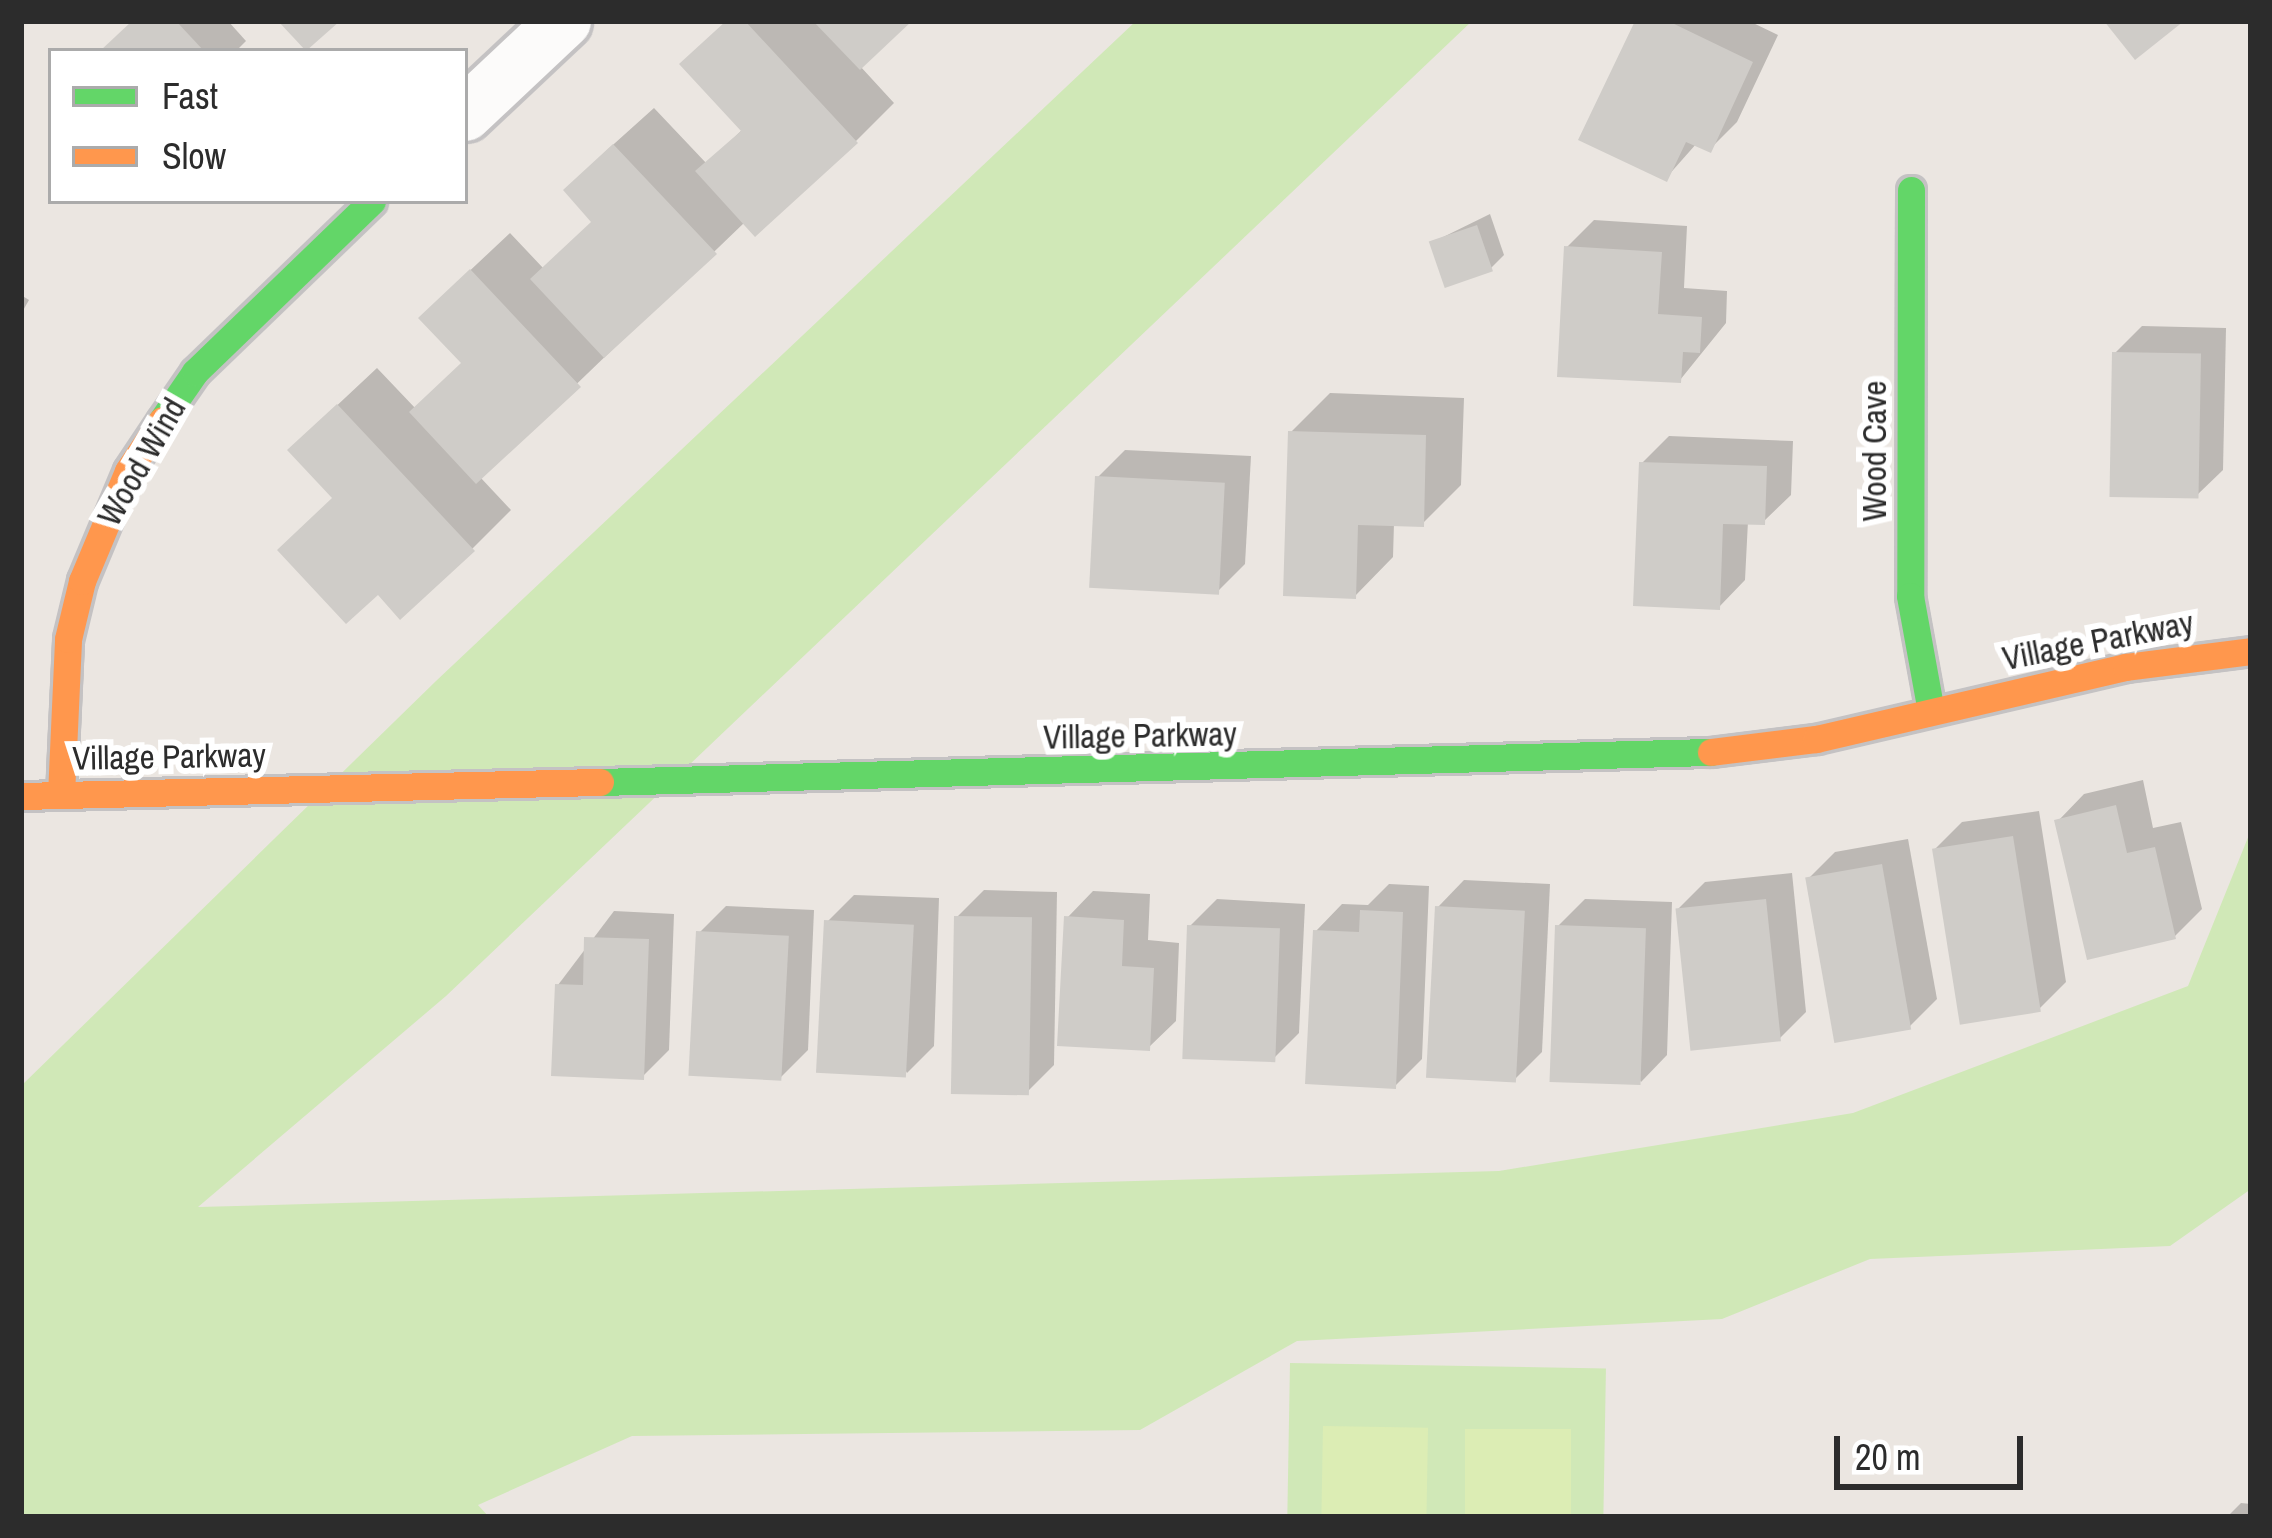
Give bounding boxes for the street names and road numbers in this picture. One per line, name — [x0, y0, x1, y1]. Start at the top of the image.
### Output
street label: Wood Cave — [1855, 381, 1895, 521]
street label: Wood Wind — [90, 391, 194, 533]
street label: Village Parkway — [1999, 603, 2197, 679]
street label: Village Parkway — [1043, 715, 1237, 757]
street label: Village Parkway — [72, 736, 266, 778]

